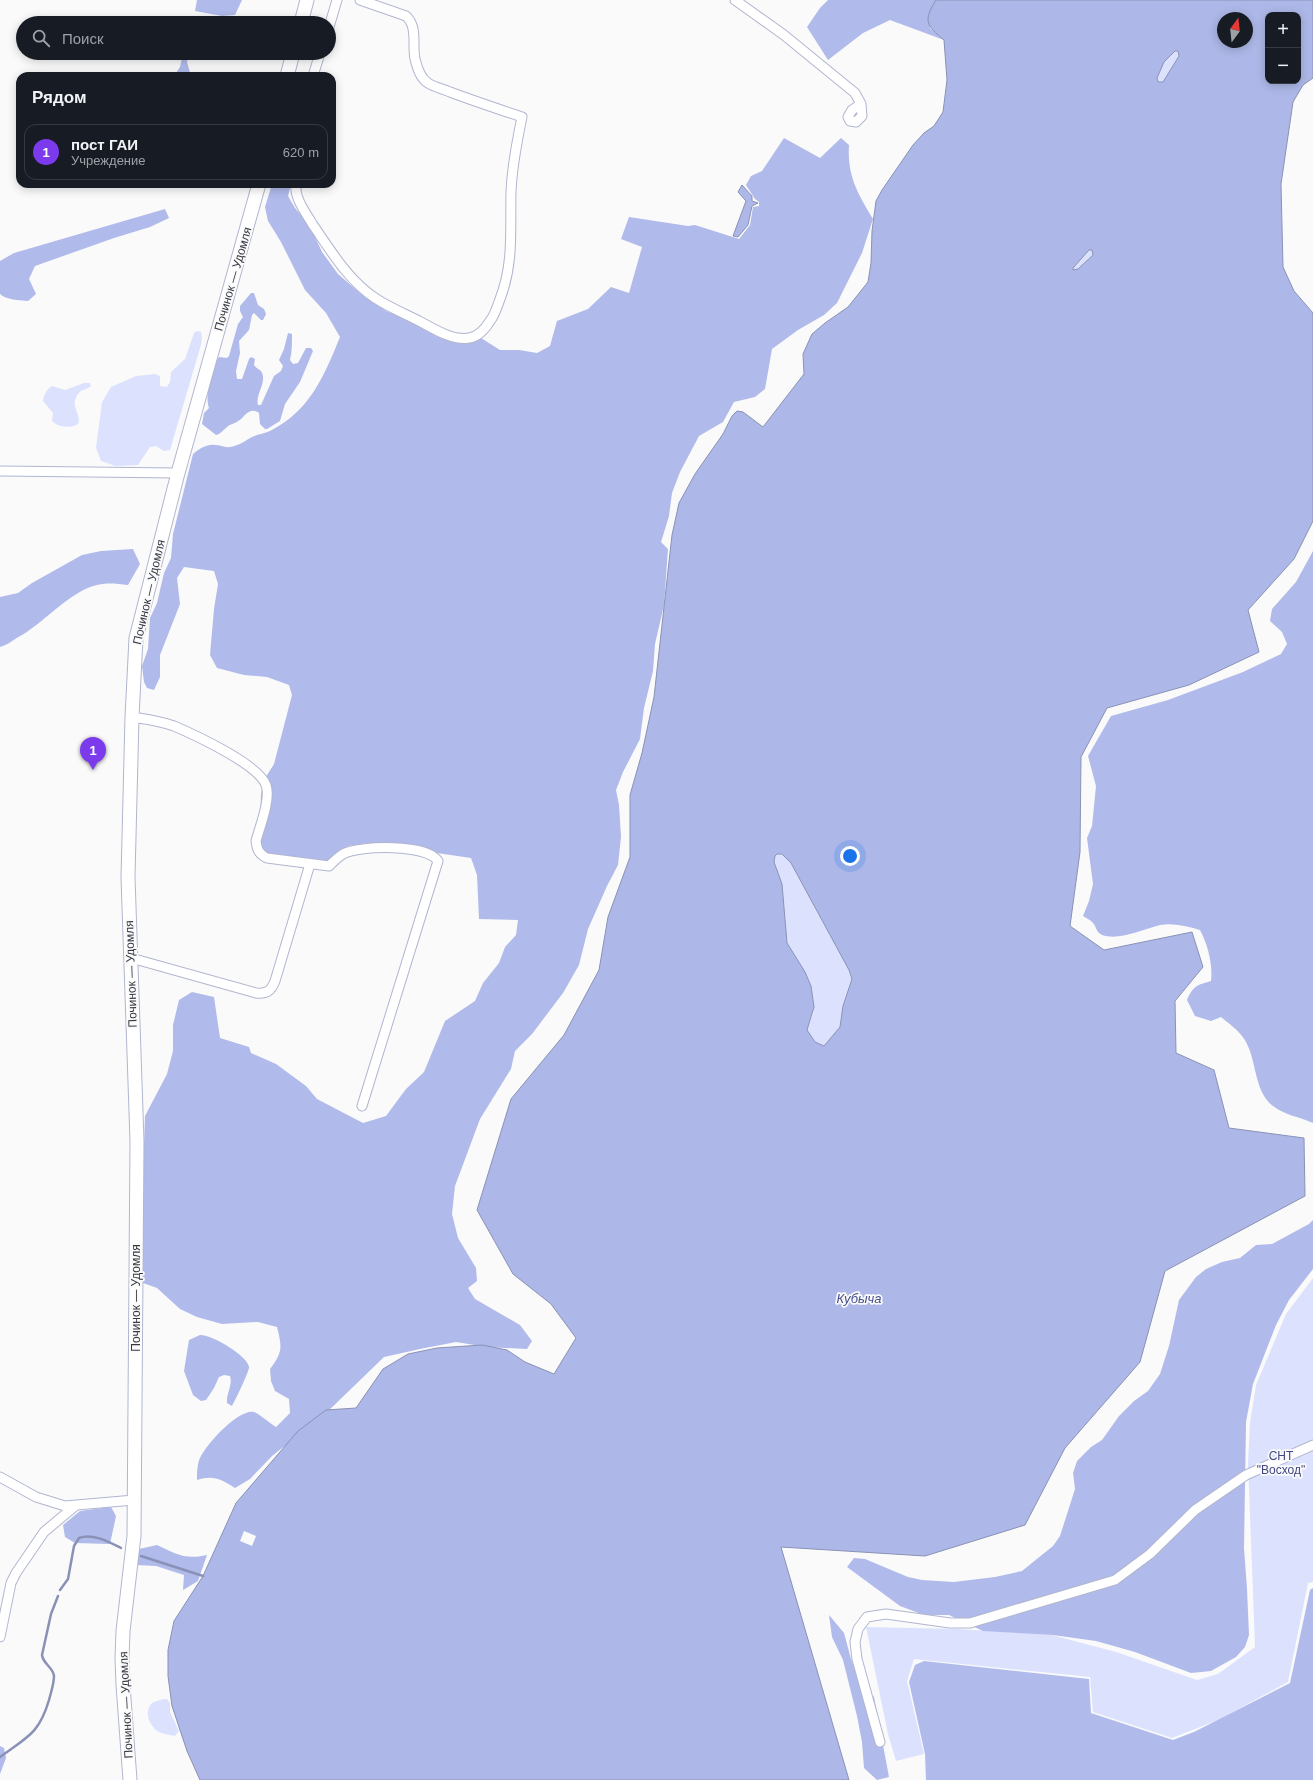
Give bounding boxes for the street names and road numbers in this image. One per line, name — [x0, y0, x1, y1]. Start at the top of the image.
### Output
street label: Починок — Удомля — [211, 225, 255, 333]
street label: Починок — Удомля — [130, 538, 168, 646]
street label: Починок — Удомля — [122, 920, 140, 1028]
street label: Починок — Удомля — [129, 1244, 143, 1352]
street label: Починок — Удомля — [116, 1651, 136, 1759]

